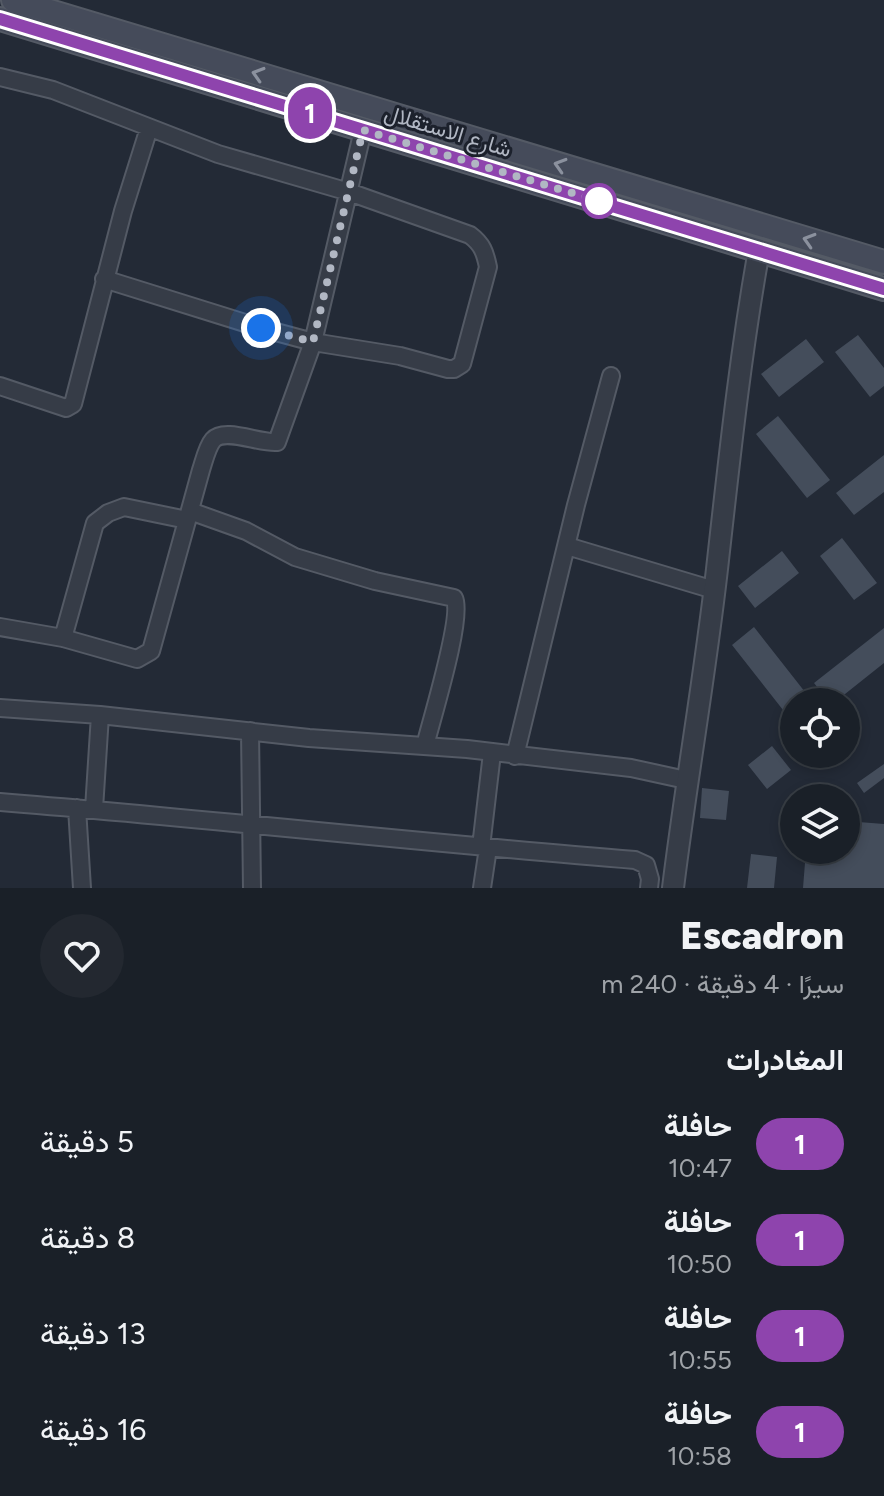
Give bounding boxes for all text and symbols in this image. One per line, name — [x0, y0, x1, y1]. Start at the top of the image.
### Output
one-way arrow — [251, 67, 265, 83]
line badge: 1 — [284, 87, 336, 139]
text: 1 — [304, 96, 316, 130]
street label: شارع الاستقلال — [381, 99, 515, 164]
one-way arrow — [554, 158, 568, 174]
unlabelled marker — [582, 184, 616, 218]
one-way arrow — [803, 233, 817, 249]
your location — [241, 308, 281, 348]
map controls — [780, 688, 860, 864]
button: locate — [780, 688, 860, 768]
button: layers — [780, 784, 860, 864]
text: Escadron — [680, 913, 844, 959]
button: heart — [40, 914, 124, 998]
text: سيرًا · 4 دقيقة · 240 m — [601, 968, 844, 1000]
text: المغادرات — [726, 1041, 844, 1078]
text: حافلة — [664, 1107, 732, 1144]
text: 5 دقيقة — [40, 1123, 134, 1160]
text: 1 — [794, 1127, 806, 1161]
text: 10:47 — [668, 1152, 732, 1184]
text: حافلة — [664, 1203, 732, 1240]
text: 8 دقيقة — [40, 1219, 135, 1256]
text: 1 — [794, 1223, 806, 1257]
text: 10:50 — [666, 1248, 732, 1280]
text: حافلة — [664, 1299, 732, 1336]
text: 13 دقيقة — [40, 1315, 146, 1352]
text: 1 — [794, 1319, 806, 1353]
text: 10:55 — [668, 1344, 732, 1376]
text: حافلة — [664, 1395, 732, 1432]
text: 16 دقيقة — [40, 1411, 146, 1448]
text: 1 — [794, 1415, 806, 1449]
text: 10:58 — [667, 1440, 732, 1472]

